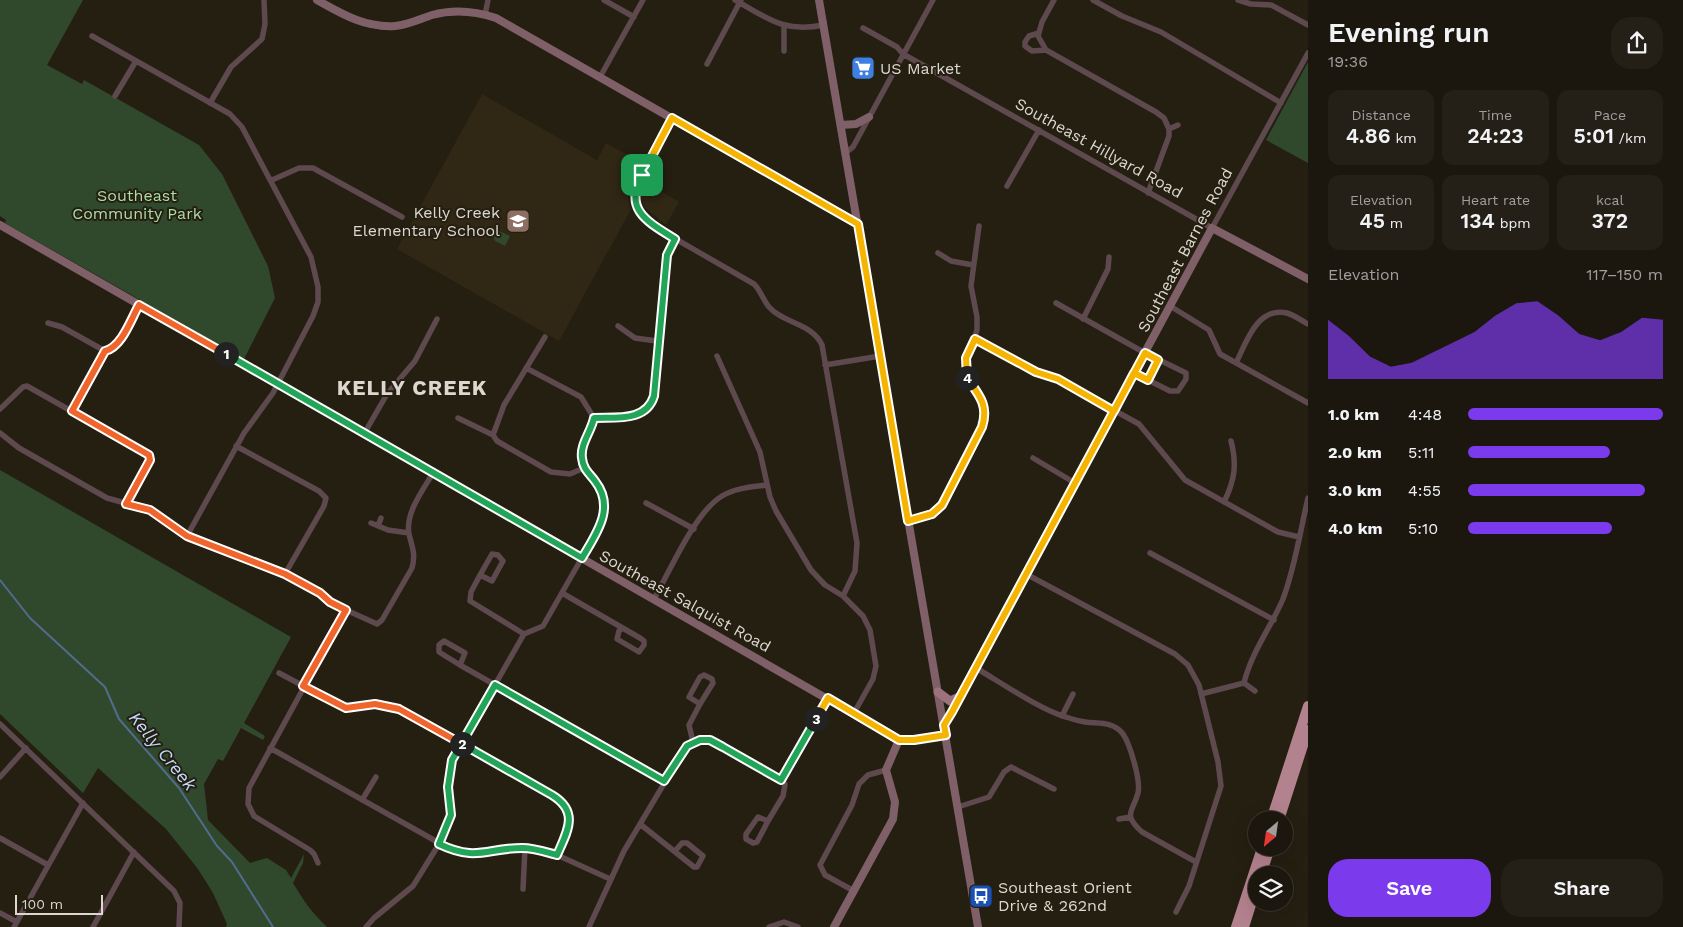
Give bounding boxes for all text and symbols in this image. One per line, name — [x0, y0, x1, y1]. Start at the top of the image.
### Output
text: Evening run — [1328, 16, 1489, 49]
button: share — [1611, 17, 1663, 69]
text: 19:36 — [1328, 52, 1368, 71]
supermarket icon: US Market — [850, 55, 876, 81]
place label: US Market — [880, 59, 961, 78]
street label: Southeast Hillyard Road — [1012, 94, 1186, 202]
text: Distance — [1351, 107, 1411, 123]
text: Time — [1479, 107, 1512, 123]
text: Pace — [1594, 107, 1626, 123]
text: 4.86 — [1346, 123, 1391, 148]
text: 24:23 — [1467, 123, 1524, 148]
text: 5:01 — [1573, 123, 1614, 148]
text: km — [1391, 130, 1417, 146]
text: /km — [1614, 130, 1646, 146]
pin — [621, 154, 663, 196]
icon: arrive — [628, 161, 656, 189]
street label: Southeast Barnes Road — [1134, 165, 1236, 335]
park label: Southeast Community Park — [72, 186, 202, 223]
text: Elevation — [1350, 192, 1412, 208]
text: Heart rate — [1461, 192, 1530, 208]
text: kcal — [1596, 192, 1624, 208]
place label: Kelly Creek Elementary School — [353, 203, 500, 240]
school or university icon: Kelly Creek Elementary School — [505, 208, 531, 234]
text: 45 — [1359, 208, 1385, 233]
text: 134 — [1460, 208, 1495, 233]
text: 372 — [1592, 208, 1628, 233]
text: m — [1385, 215, 1403, 231]
text: bpm — [1495, 215, 1531, 231]
text: Elevation — [1328, 265, 1399, 284]
text: 117–150 m — [1586, 265, 1663, 284]
pin: 1 — [214, 342, 238, 366]
text: 1 — [223, 346, 230, 362]
pin: 4 — [954, 366, 980, 390]
text: 4 — [963, 370, 972, 386]
district label: KELLY CREEK — [337, 375, 487, 400]
text: 1.0 km — [1328, 405, 1379, 424]
text: 4:48 — [1408, 405, 1442, 424]
text: 2.0 km — [1328, 443, 1382, 462]
text: 5:11 — [1408, 443, 1435, 462]
text: 3.0 km — [1328, 481, 1382, 500]
text: 4:55 — [1408, 481, 1441, 500]
text: 4.0 km — [1328, 519, 1383, 538]
text: 5:10 — [1408, 519, 1438, 538]
street label: Southeast Salquist Road — [596, 546, 774, 656]
pin: 3 — [804, 706, 828, 732]
water label: Kelly Creek — [125, 707, 202, 796]
text: 3 — [812, 711, 821, 727]
pin: 2 — [450, 732, 474, 756]
text: 2 — [458, 736, 467, 752]
north arrow — [1248, 811, 1292, 856]
map controls — [1248, 811, 1293, 911]
button: Save — [1328, 859, 1491, 917]
button: Share — [1501, 859, 1663, 917]
button: layers — [1248, 866, 1293, 911]
place label: Southeast Orient Drive & 262nd — [998, 878, 1132, 915]
bus stop icon: Southeast Orient Drive & 262nd — [968, 883, 994, 909]
scale bar — [15, 892, 102, 915]
text: 100 m — [22, 896, 63, 912]

